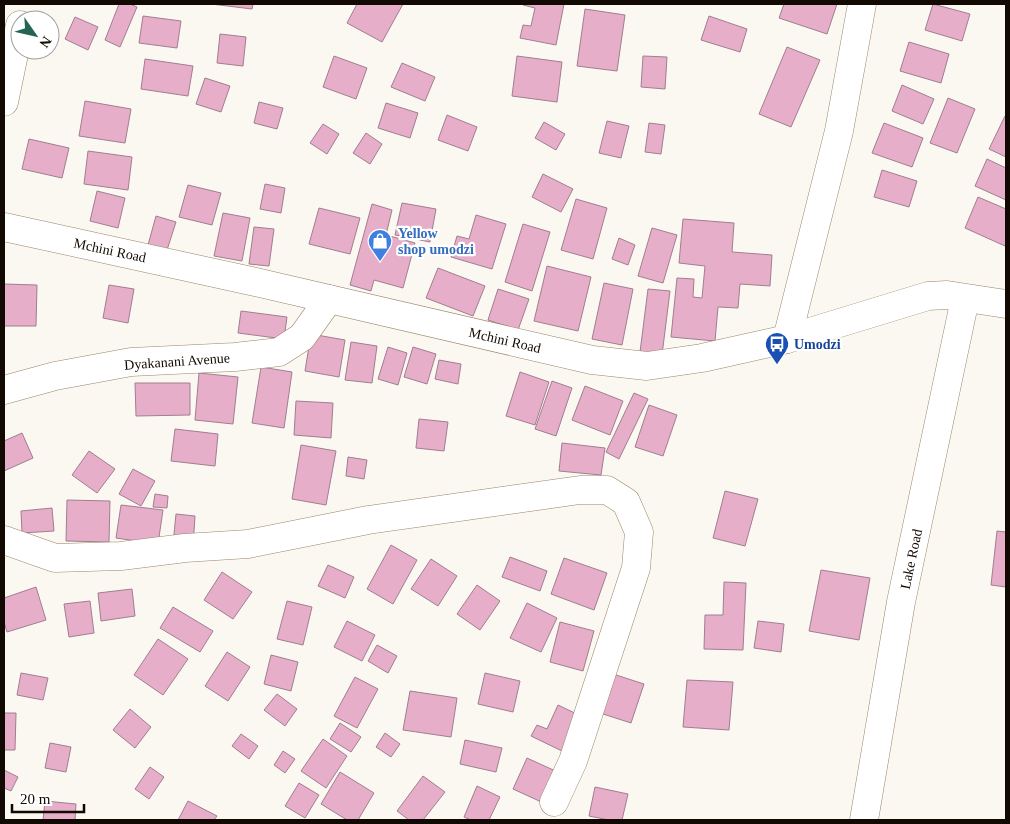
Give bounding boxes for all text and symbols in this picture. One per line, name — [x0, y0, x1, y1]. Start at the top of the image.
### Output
north arrow — [10, 10, 60, 60]
text: N — [36, 34, 54, 50]
place label: Yellow shop umodzi — [398, 226, 474, 257]
shop icon: Yellow shop umodzi — [367, 228, 393, 262]
street label: Mchini Road — [72, 236, 147, 265]
street label: Mchini Road — [467, 325, 542, 356]
bus stop icon: Umodzi — [764, 331, 790, 365]
place label: Umodzi — [794, 337, 841, 352]
street label: Dyakanani Avenue — [124, 350, 230, 373]
street label: Lake Road — [898, 528, 925, 591]
scale bar — [12, 782, 85, 814]
text: 20 m — [20, 791, 51, 807]

